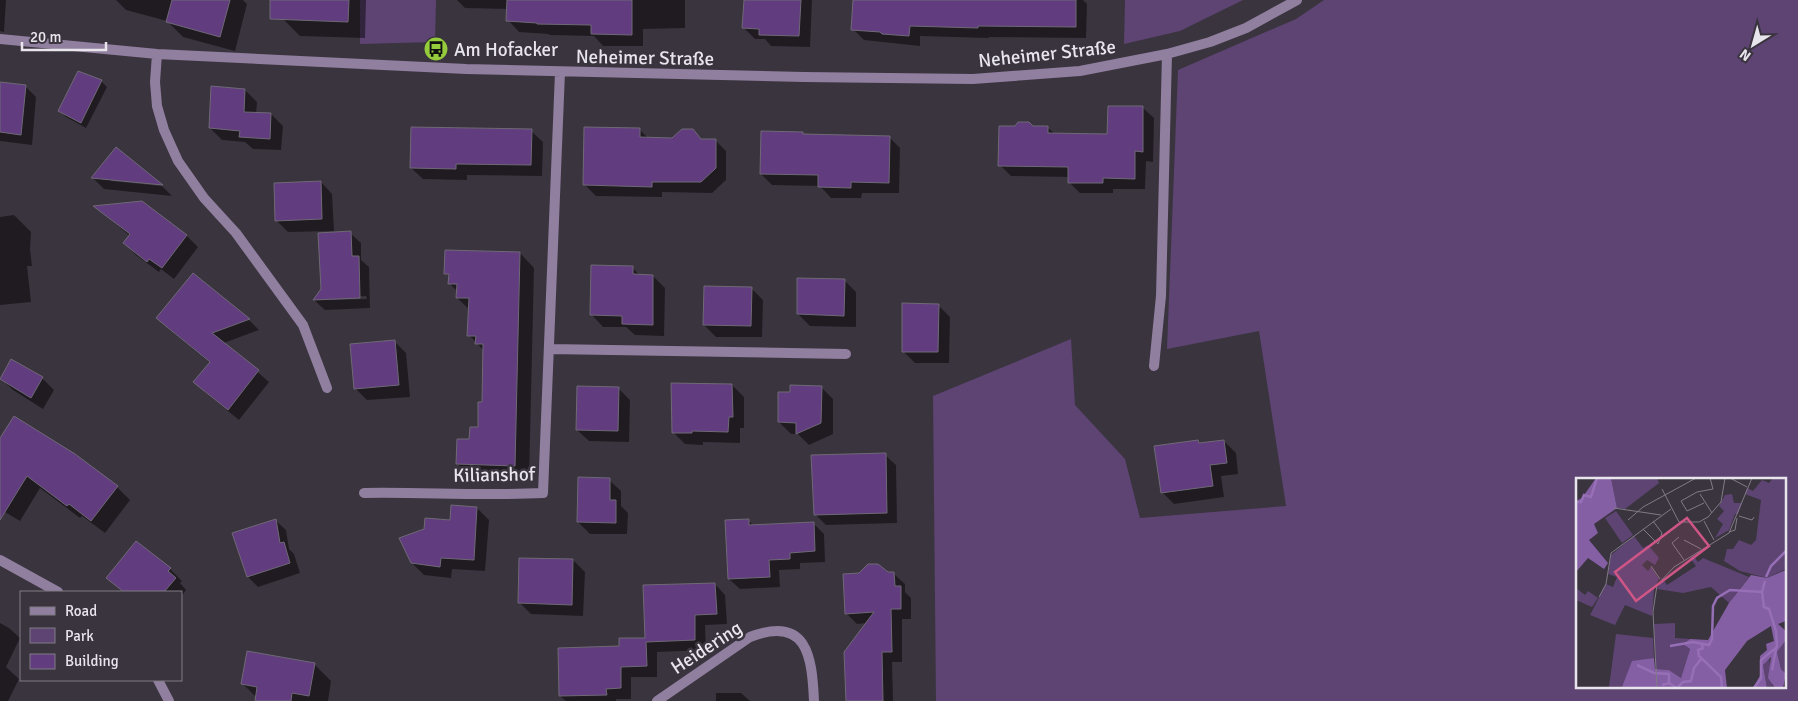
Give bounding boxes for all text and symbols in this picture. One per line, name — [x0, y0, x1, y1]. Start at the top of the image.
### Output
scale bar — [22, 20, 106, 52]
north arrow — [1728, 20, 1778, 70]
text: 20 m — [30, 28, 61, 46]
street label: Neheimer Straße — [977, 35, 1117, 73]
bus stop icon: Am Hofacker — [423, 36, 449, 62]
place label: Am Hofacker — [454, 38, 558, 62]
street label: Neheimer Straße — [576, 45, 714, 71]
text: N — [1736, 45, 1754, 65]
street label: Kilianshof — [453, 462, 537, 488]
inset map — [1576, 478, 1786, 688]
legend — [20, 591, 182, 681]
text: Road — [65, 602, 97, 620]
street label: Heidering — [666, 616, 747, 680]
text: Park — [65, 627, 94, 645]
text: Building — [65, 652, 119, 670]

